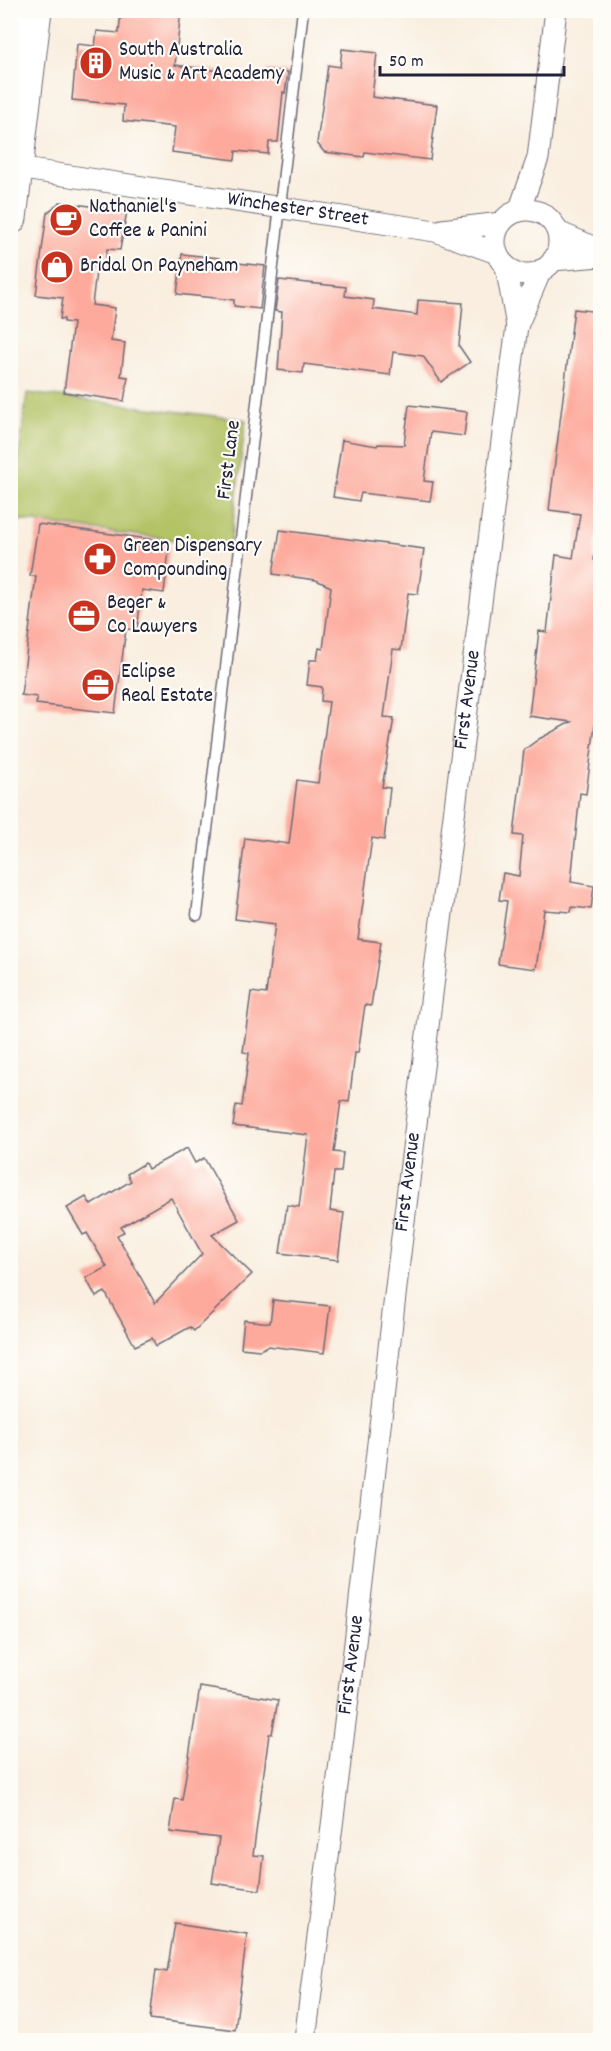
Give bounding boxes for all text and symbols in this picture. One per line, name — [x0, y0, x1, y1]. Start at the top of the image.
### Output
place label: South Australia Music & Art Academy — [119, 36, 284, 90]
scale bar — [380, 39, 564, 77]
building icon: South Australia Music & Art Academy — [78, 45, 114, 81]
text: 50 m — [389, 50, 424, 75]
street label: Winchester Street — [225, 185, 371, 236]
place label: Nathaniel's Coffee & Panini — [89, 193, 207, 247]
cafe icon: Nathaniel's Coffee & Panini — [48, 202, 84, 238]
shop icon: Bridal On Payneham — [39, 249, 75, 285]
place label: Bridal On Payneham — [80, 252, 238, 282]
street label: First Lane — [210, 419, 250, 501]
place label: Green Dispensary Compounding — [123, 532, 262, 586]
pharmacy icon: Green Dispensary Compounding — [82, 541, 118, 577]
place label: Beger & Co Lawyers — [107, 589, 198, 643]
office icon: Beger & Co Lawyers — [66, 598, 102, 634]
street label: First Avenue — [447, 648, 490, 751]
place label: Eclipse Real Estate — [121, 658, 213, 712]
office icon: Eclipse Real Estate — [80, 667, 116, 703]
street label: First Avenue — [388, 1131, 430, 1234]
street label: First Avenue — [331, 1614, 373, 1716]

